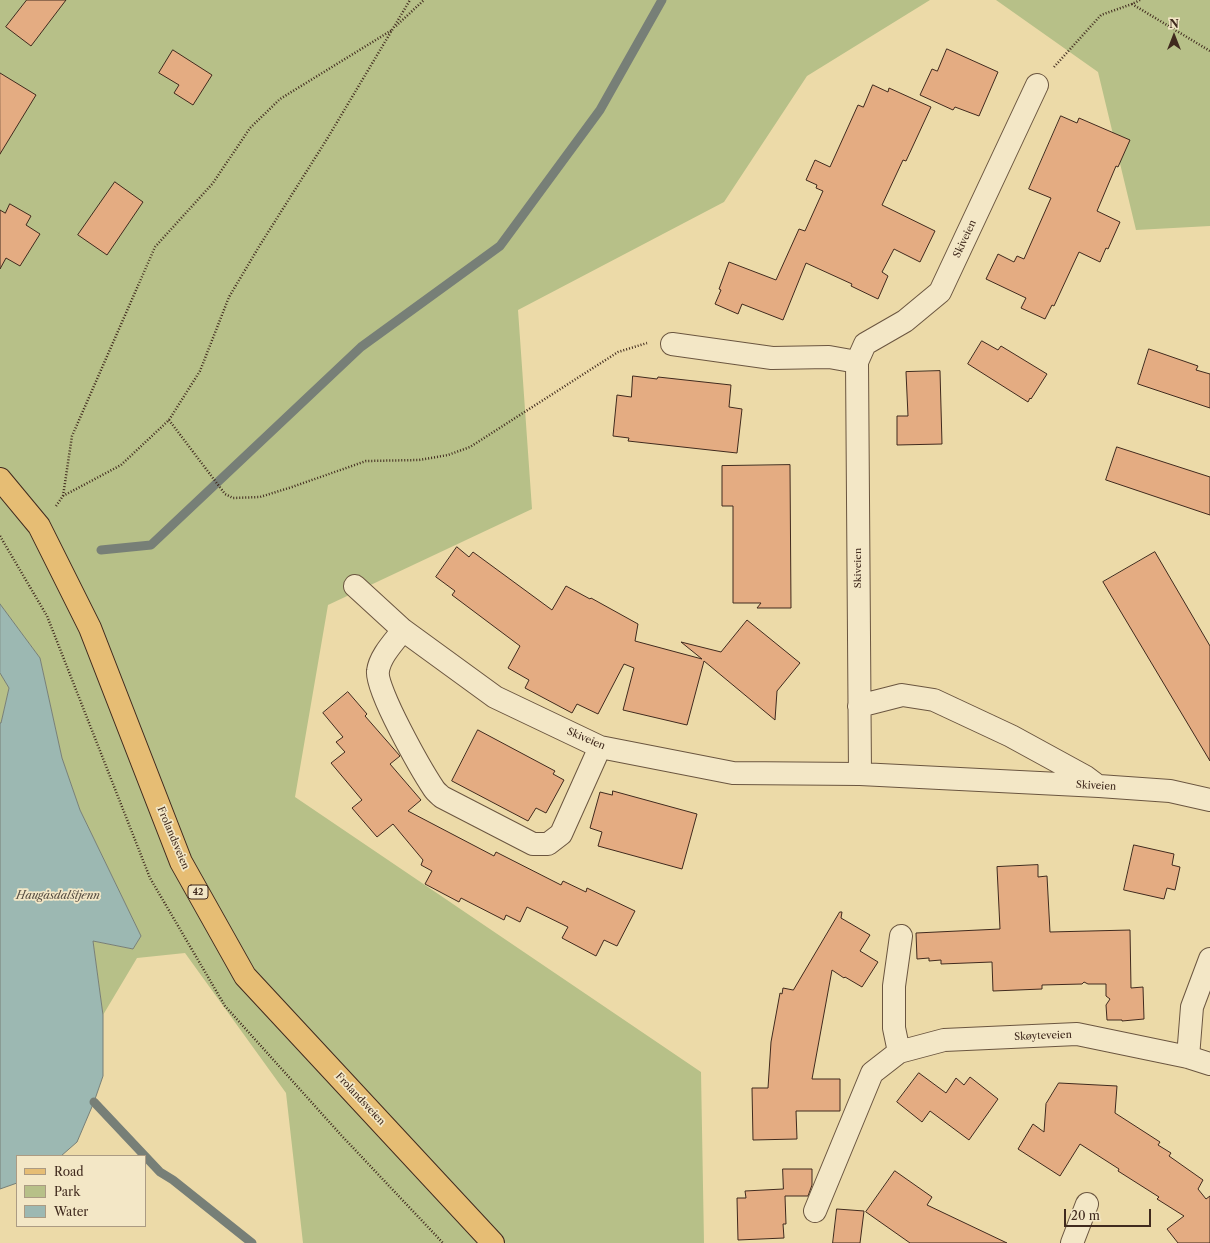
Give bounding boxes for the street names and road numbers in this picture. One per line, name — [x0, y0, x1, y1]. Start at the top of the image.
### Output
street label: Skiveien — [951, 218, 979, 260]
street label: Skiveien — [852, 548, 864, 588]
street label: Skiveien — [565, 726, 607, 752]
street label: Skiveien — [1076, 779, 1116, 793]
street label: Frolandsveien — [154, 805, 192, 871]
road number: 42 — [188, 885, 208, 899]
street label: Skøyteveien — [1014, 1029, 1072, 1043]
street label: Frolandsveien — [333, 1070, 387, 1128]

